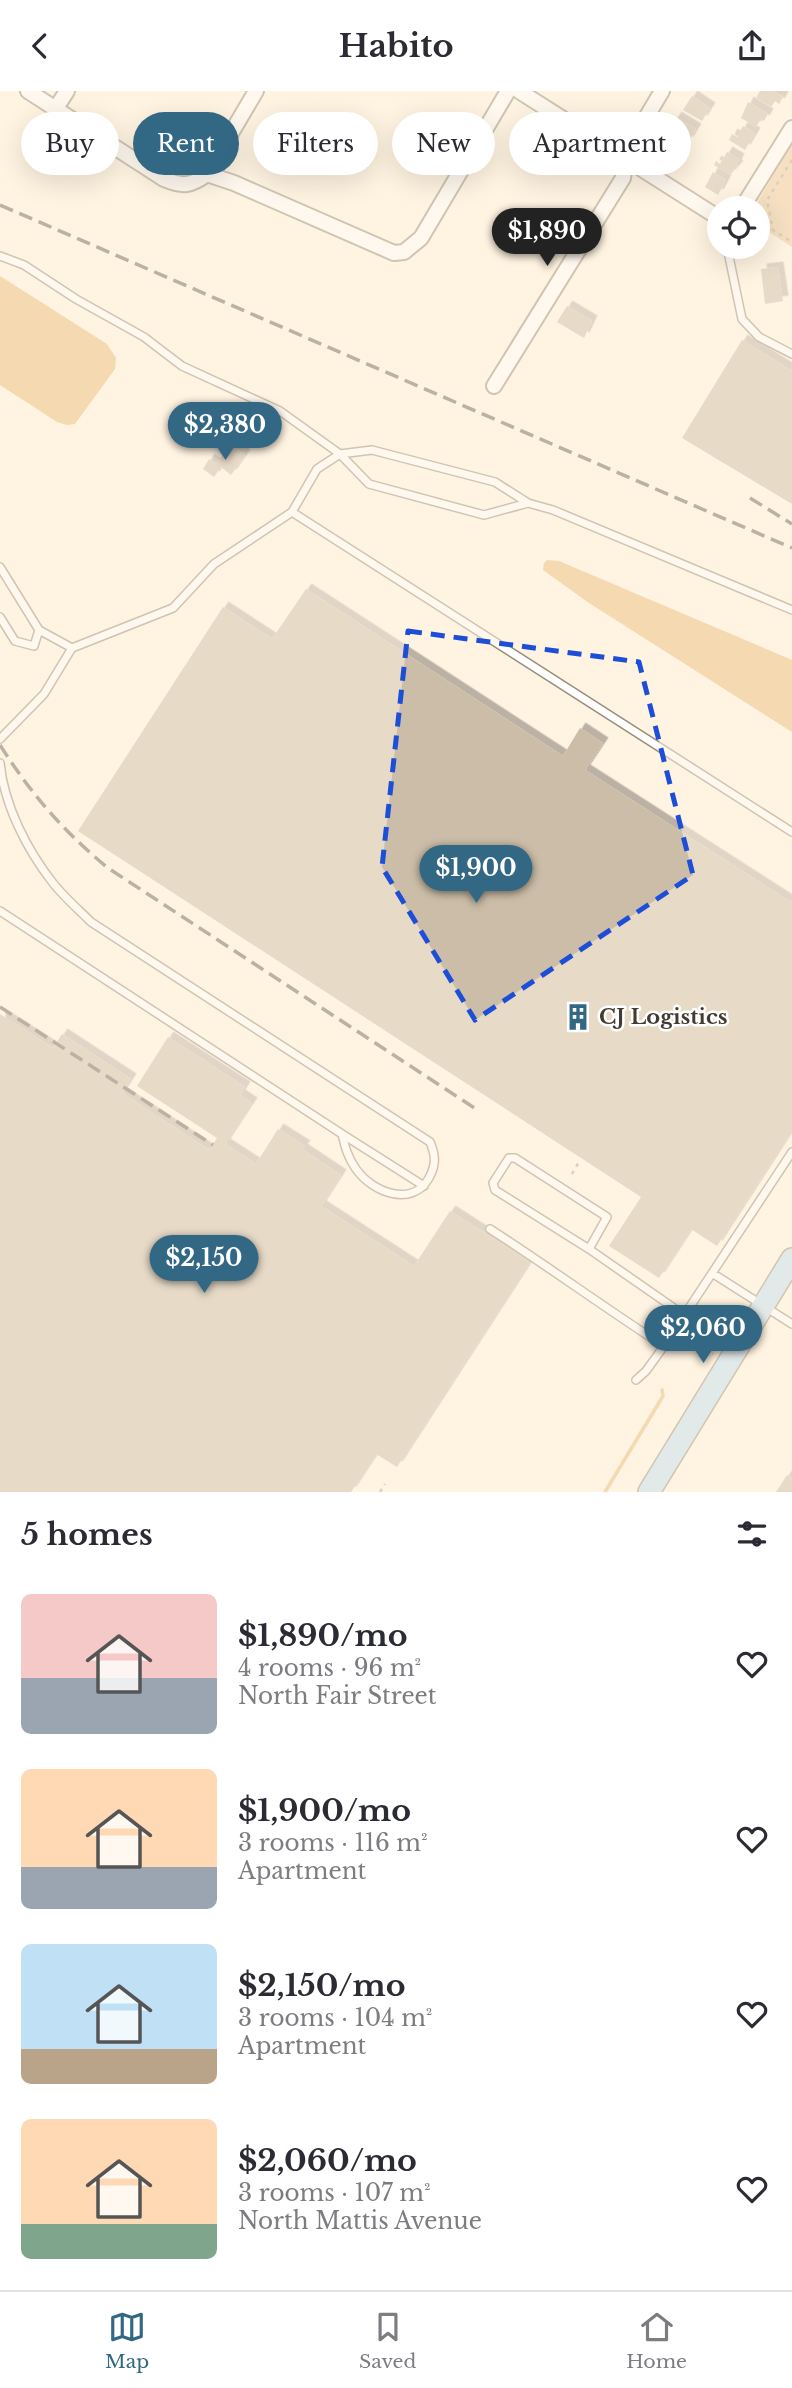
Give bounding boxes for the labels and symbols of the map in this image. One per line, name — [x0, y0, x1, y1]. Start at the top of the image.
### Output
pin: $1,890 — [490, 209, 604, 268]
pin: $2,380 — [168, 403, 282, 462]
pin: $1,900 — [419, 845, 533, 905]
building icon: CJ Logistics — [563, 1002, 593, 1032]
place label: CJ Logistics — [599, 1004, 728, 1030]
pin: $2,150 — [147, 1235, 261, 1295]
pin: $2,060 — [646, 1305, 760, 1365]

